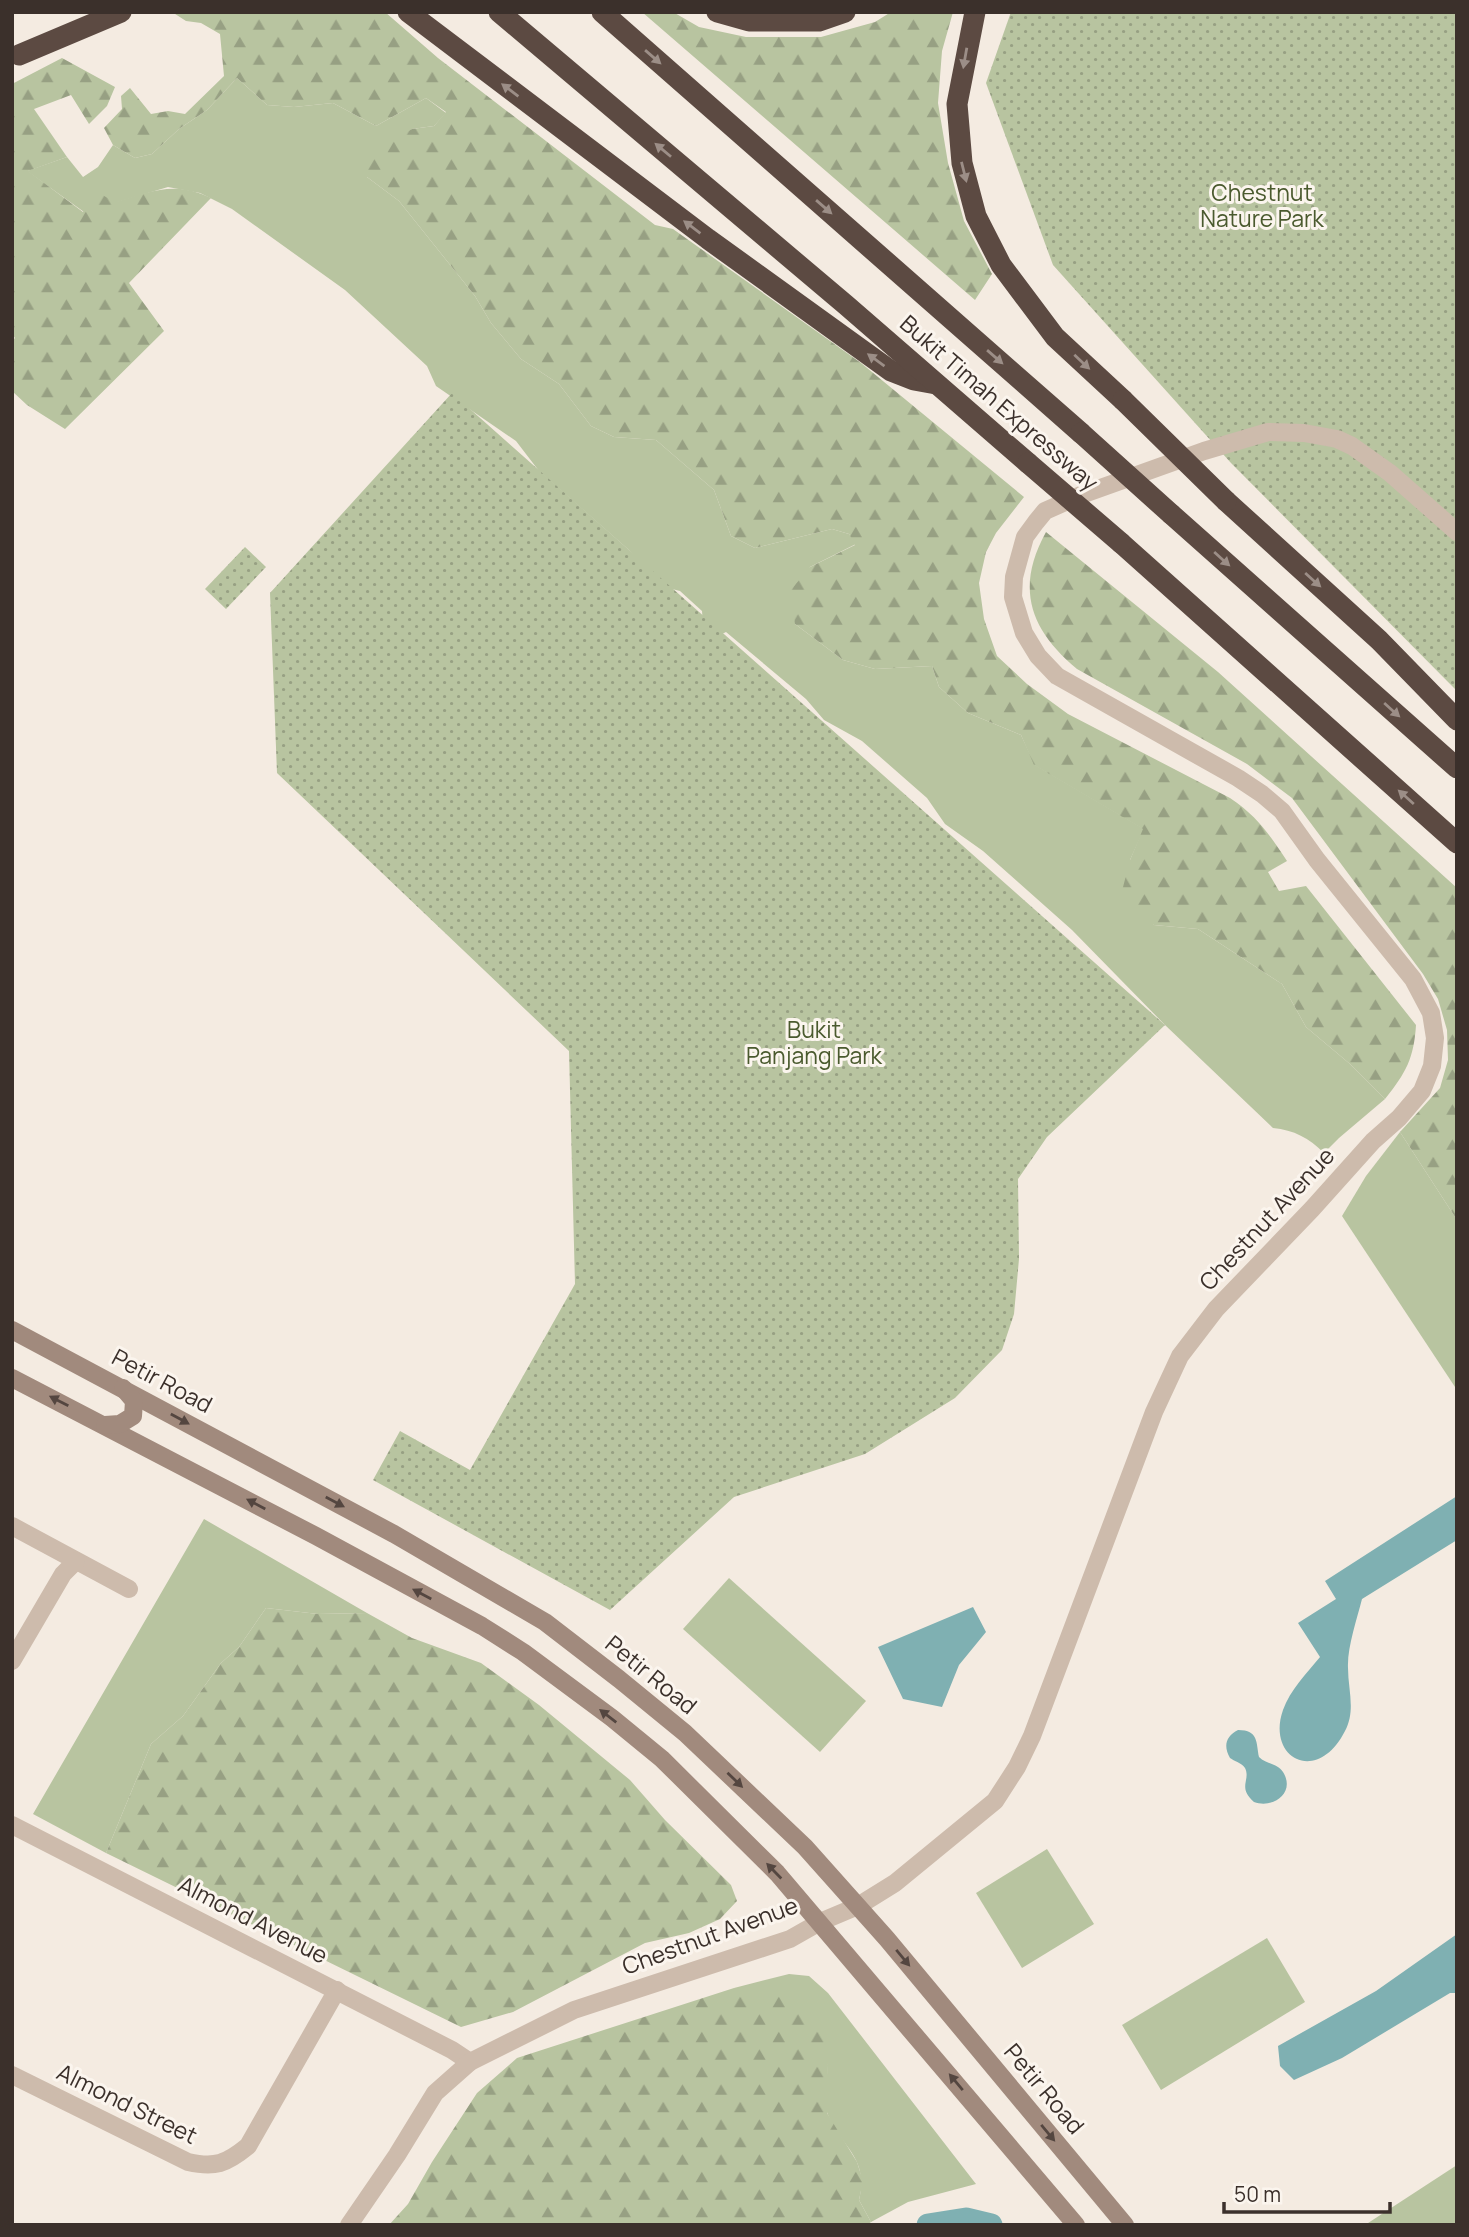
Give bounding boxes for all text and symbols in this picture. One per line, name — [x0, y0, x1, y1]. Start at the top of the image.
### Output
one-way arrow — [959, 47, 970, 69]
one-way arrow — [644, 49, 662, 65]
one-way arrow — [501, 83, 519, 97]
one-way arrow — [654, 143, 671, 158]
one-way arrow — [959, 161, 970, 183]
park label: Chestnut Nature Park — [1200, 176, 1324, 234]
one-way arrow — [815, 199, 833, 215]
one-way arrow — [683, 219, 701, 234]
street label: Bukit Timah Expressway — [894, 307, 1106, 497]
one-way arrow — [986, 349, 1003, 365]
one-way arrow — [867, 354, 885, 368]
one-way arrow — [1073, 354, 1090, 370]
one-way arrow — [1213, 551, 1231, 567]
one-way arrow — [1304, 572, 1322, 588]
one-way arrow — [1383, 702, 1400, 718]
one-way arrow — [1398, 790, 1415, 806]
park label: Bukit Panjang Park — [746, 1013, 883, 1071]
street label: Chestnut Avenue — [1192, 1140, 1341, 1297]
street label: Petir Road — [107, 1340, 218, 1420]
one-way arrow — [49, 1396, 69, 1407]
one-way arrow — [170, 1413, 190, 1425]
one-way arrow — [325, 1496, 345, 1508]
one-way arrow — [246, 1498, 265, 1510]
one-way arrow — [412, 1588, 432, 1600]
street label: Petir Road — [599, 1627, 704, 1721]
one-way arrow — [600, 1708, 618, 1723]
one-way arrow — [726, 1772, 744, 1788]
one-way arrow — [767, 1863, 783, 1880]
street label: Almond Avenue — [173, 1868, 334, 1970]
street label: Chestnut Avenue — [617, 1888, 802, 1982]
one-way arrow — [895, 1949, 910, 1966]
street label: Petir Road — [997, 2036, 1092, 2140]
street label: Almond Street — [52, 2055, 203, 2151]
one-way arrow — [949, 2073, 964, 2090]
one-way arrow — [1041, 2123, 1056, 2141]
scale bar — [1224, 2170, 1390, 2214]
text: 50 m — [1234, 2180, 1281, 2208]

